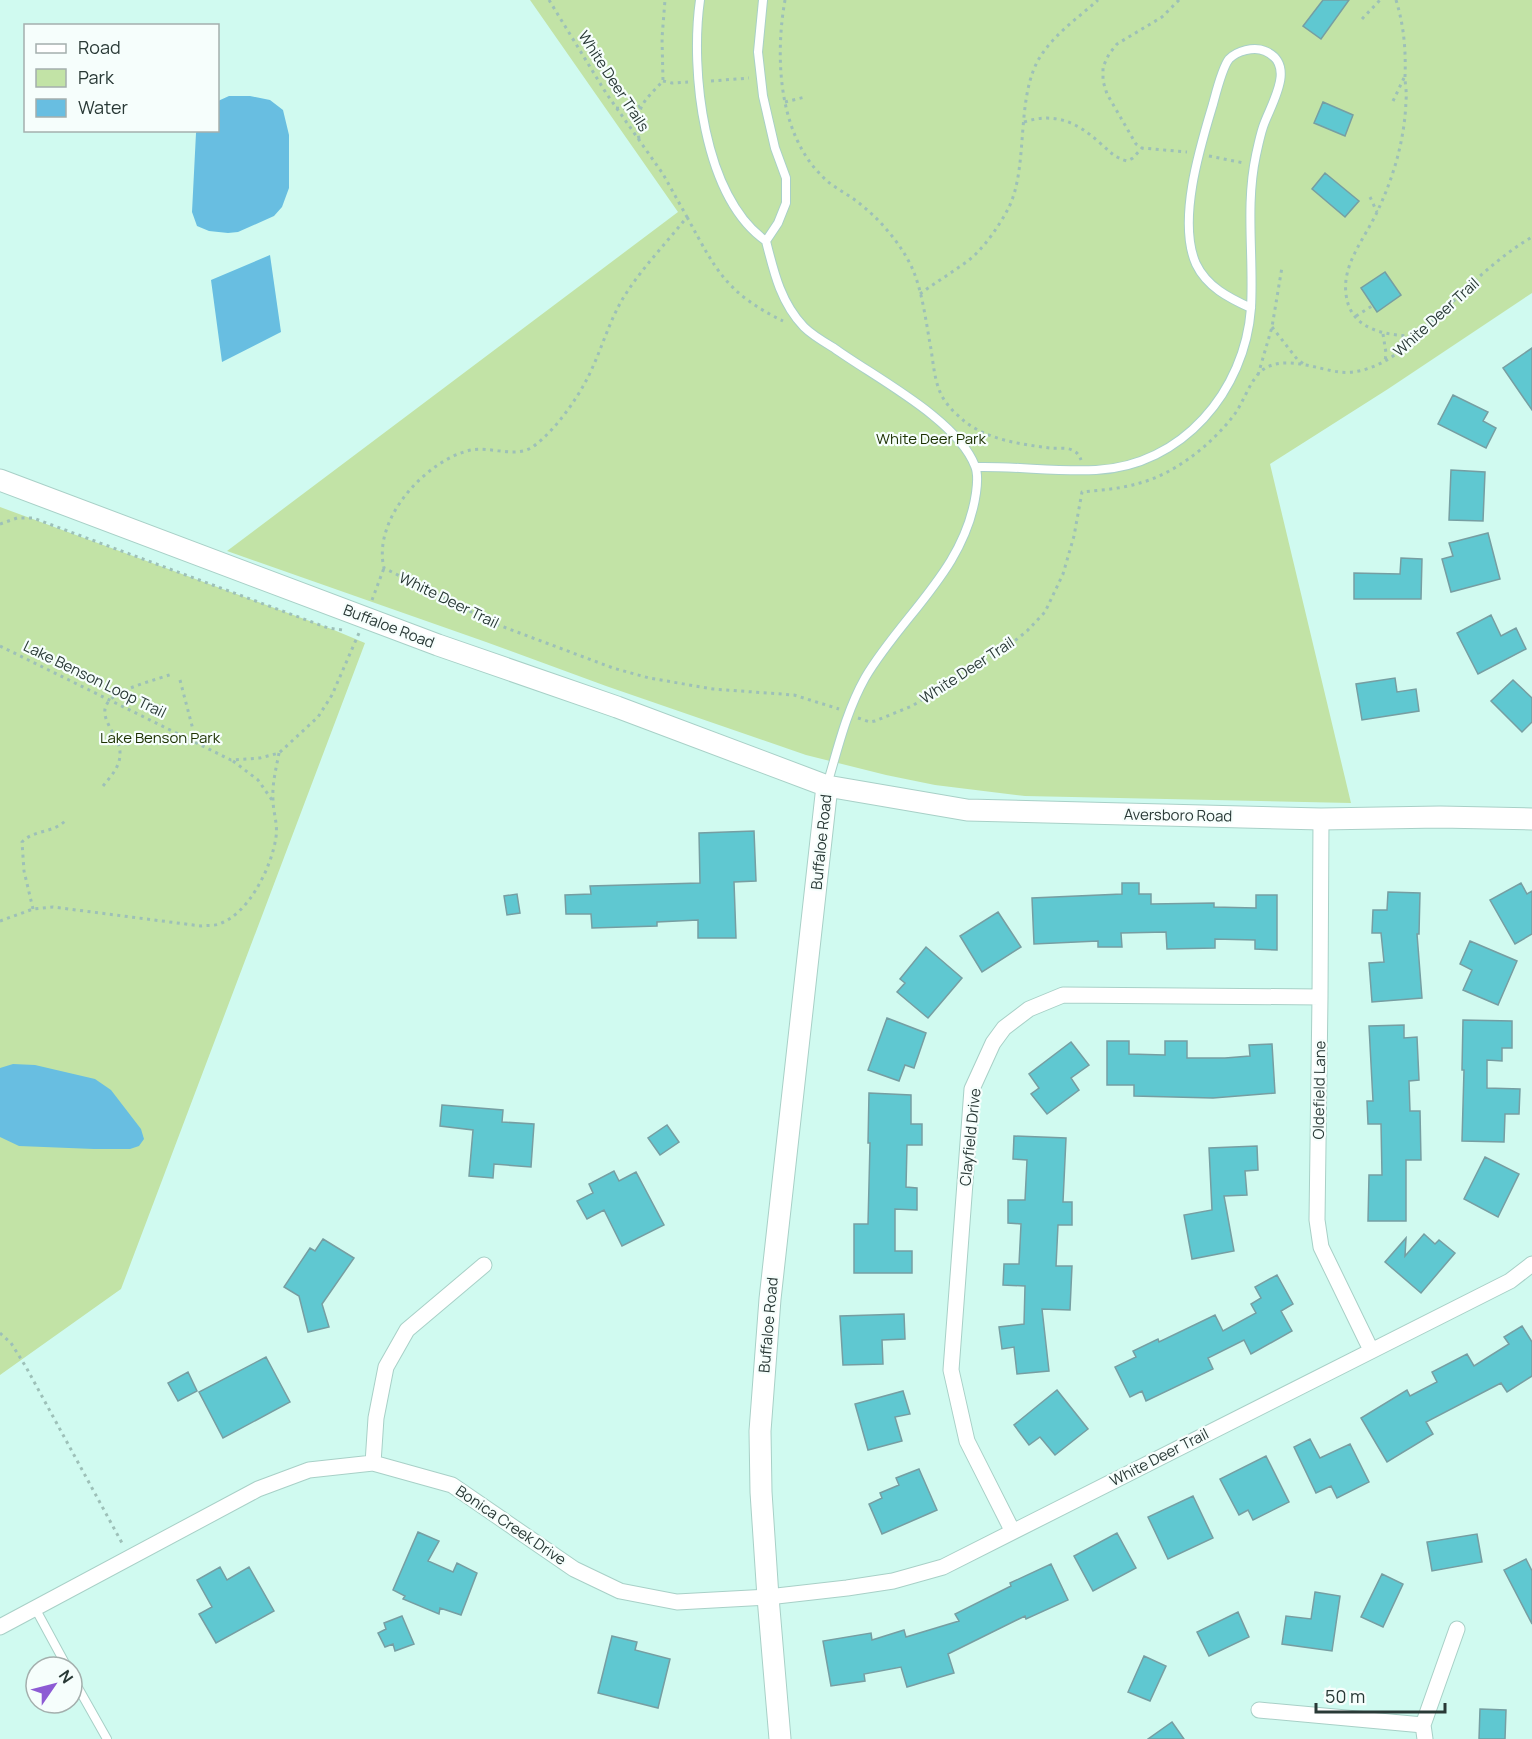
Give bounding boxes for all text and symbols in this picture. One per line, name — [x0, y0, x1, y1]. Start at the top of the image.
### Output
legend — [24, 24, 219, 132]
street label: White Deer Trails — [573, 26, 655, 136]
text: Road — [78, 35, 121, 59]
text: Park — [78, 65, 115, 89]
text: Water — [78, 95, 128, 119]
street label: White Deer Trail — [1389, 273, 1483, 361]
park label: White Deer Park — [876, 428, 986, 449]
street label: White Deer Trail — [396, 567, 502, 633]
street label: Buffaloe Road — [340, 599, 438, 653]
street label: White Deer Trail — [916, 632, 1018, 708]
street label: Lake Benson Loop Trail — [20, 635, 170, 723]
park label: Lake Benson Park — [100, 727, 221, 748]
street label: Buffaloe Road — [806, 793, 836, 891]
street label: Aversboro Road — [1124, 804, 1232, 826]
street label: Oldefield Lane — [1308, 1040, 1330, 1140]
street label: Clayfield Drive — [954, 1087, 986, 1187]
street label: Buffaloe Road — [753, 1276, 783, 1374]
street label: White Deer Trail — [1106, 1423, 1212, 1491]
street label: Bonica Creek Drive — [452, 1480, 571, 1570]
north arrow — [24, 1655, 84, 1715]
text: N — [54, 1665, 79, 1687]
scale bar — [1316, 1676, 1445, 1714]
text: 50 m — [1325, 1684, 1365, 1708]

